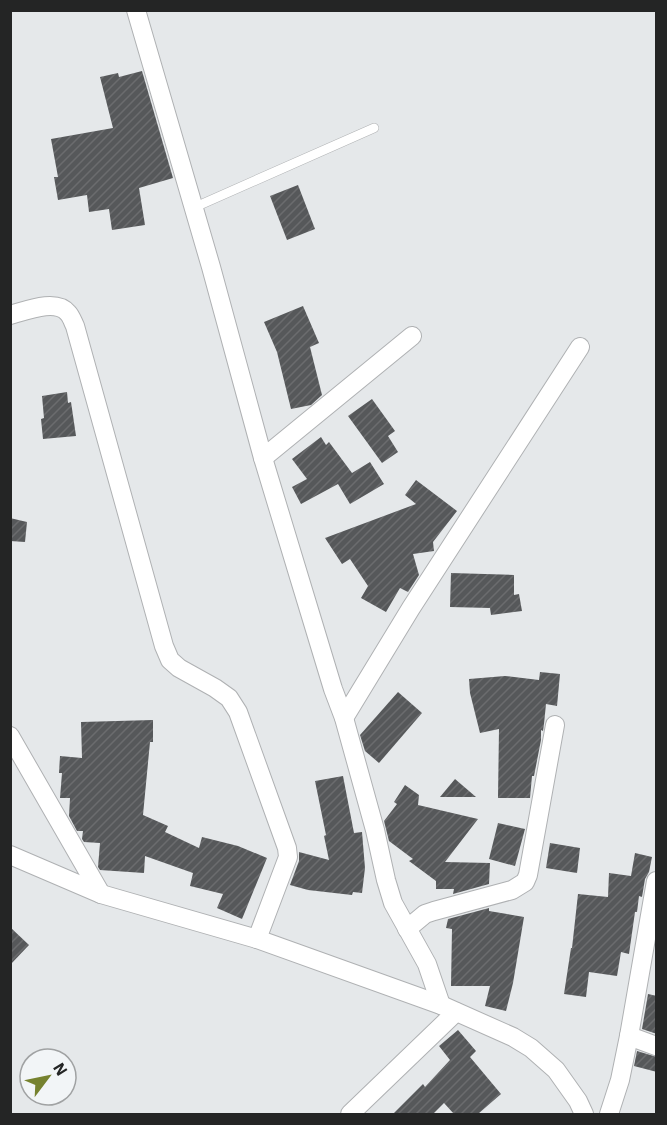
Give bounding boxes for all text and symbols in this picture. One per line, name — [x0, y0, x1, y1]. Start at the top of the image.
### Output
north arrow — [18, 1047, 78, 1107]
text: N — [49, 1059, 72, 1079]

